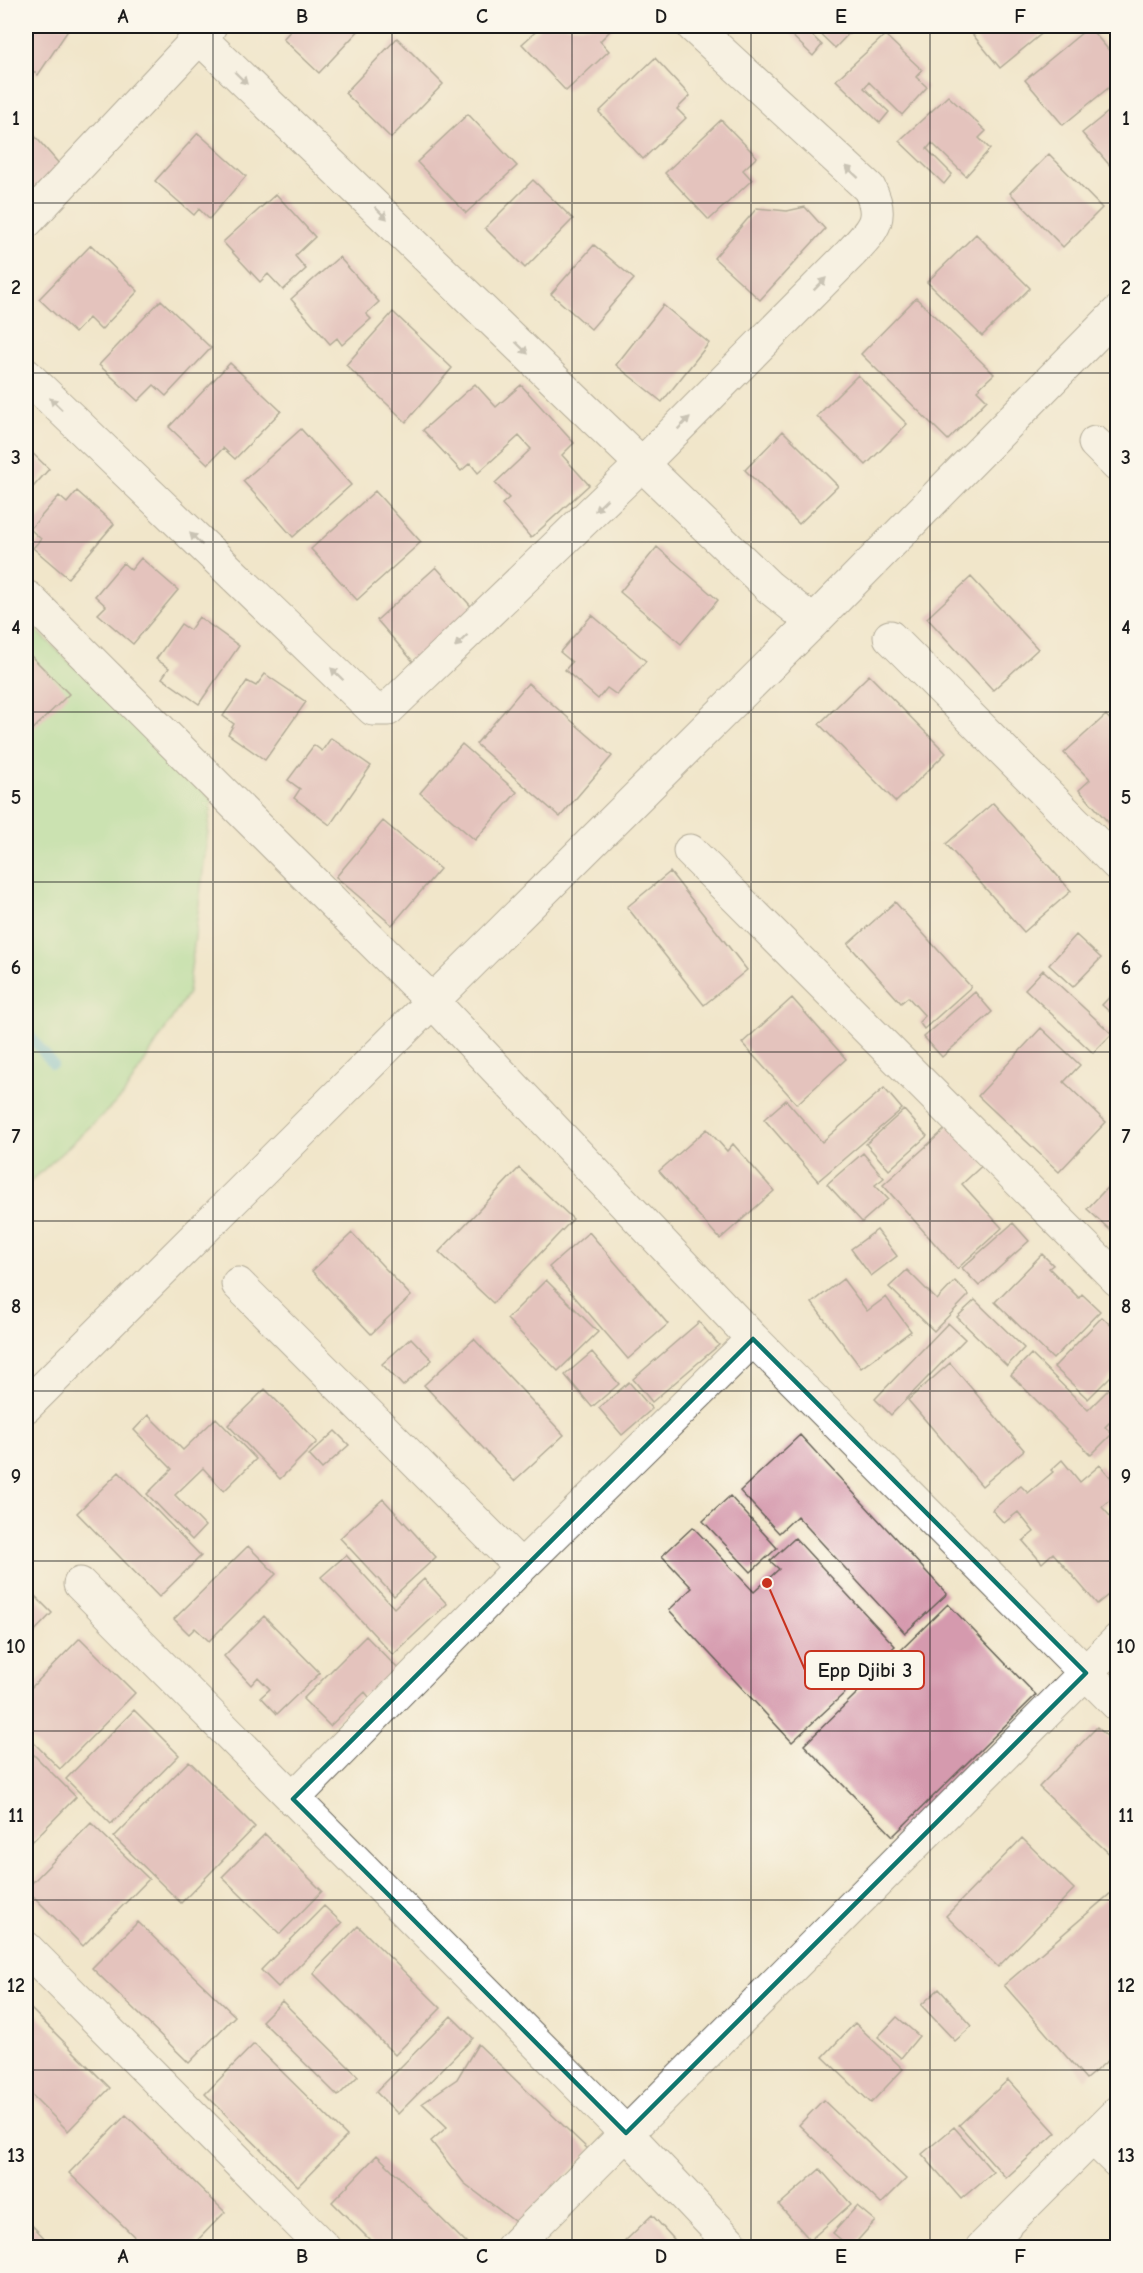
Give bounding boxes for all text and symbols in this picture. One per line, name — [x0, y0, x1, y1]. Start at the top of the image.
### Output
text: A — [117, 5, 129, 28]
text: B — [296, 5, 308, 28]
text: C — [476, 5, 488, 28]
text: D — [655, 5, 667, 28]
text: E — [835, 5, 847, 28]
text: F — [1014, 5, 1026, 28]
one-way arrow — [233, 71, 248, 84]
text: 1 — [12, 107, 20, 130]
text: 1 — [1122, 107, 1130, 130]
one-way arrow — [845, 166, 859, 180]
one-way arrow — [374, 206, 389, 220]
text: 2 — [11, 276, 21, 299]
text: 2 — [1121, 276, 1131, 299]
one-way arrow — [813, 277, 827, 291]
one-way arrow — [514, 341, 528, 355]
one-way arrow — [48, 397, 63, 411]
one-way arrow — [676, 416, 690, 430]
text: 3 — [11, 446, 21, 469]
text: 3 — [1121, 446, 1131, 469]
one-way arrow — [594, 498, 608, 512]
one-way arrow — [189, 532, 204, 546]
text: 4 — [11, 616, 21, 639]
text: 4 — [1121, 616, 1131, 639]
one-way arrow — [454, 634, 468, 648]
one-way arrow — [330, 668, 344, 682]
text: 5 — [11, 786, 21, 809]
text: 5 — [1121, 786, 1131, 809]
text: 6 — [11, 956, 21, 979]
text: 6 — [1121, 956, 1131, 979]
text: 7 — [12, 1125, 21, 1148]
text: 7 — [1122, 1125, 1131, 1148]
text: 8 — [11, 1295, 21, 1318]
text: 8 — [1121, 1295, 1131, 1318]
text: 9 — [11, 1465, 21, 1488]
text: 9 — [1121, 1465, 1131, 1488]
text: 10 — [6, 1635, 26, 1658]
text: 10 — [1116, 1635, 1136, 1658]
callout: Epp Djibi 3 — [805, 1651, 924, 1689]
text: Epp Djibi 3 — [818, 1659, 912, 1682]
text: 11 — [8, 1804, 24, 1827]
text: 11 — [1118, 1804, 1134, 1827]
text: 12 — [7, 1974, 25, 1997]
text: 12 — [1117, 1974, 1135, 1997]
text: 13 — [7, 2144, 25, 2167]
text: 13 — [1117, 2144, 1135, 2167]
text: A — [117, 2245, 129, 2268]
text: B — [296, 2245, 308, 2268]
text: C — [476, 2245, 488, 2268]
text: D — [655, 2245, 667, 2268]
text: E — [835, 2245, 847, 2268]
text: F — [1014, 2245, 1026, 2268]

